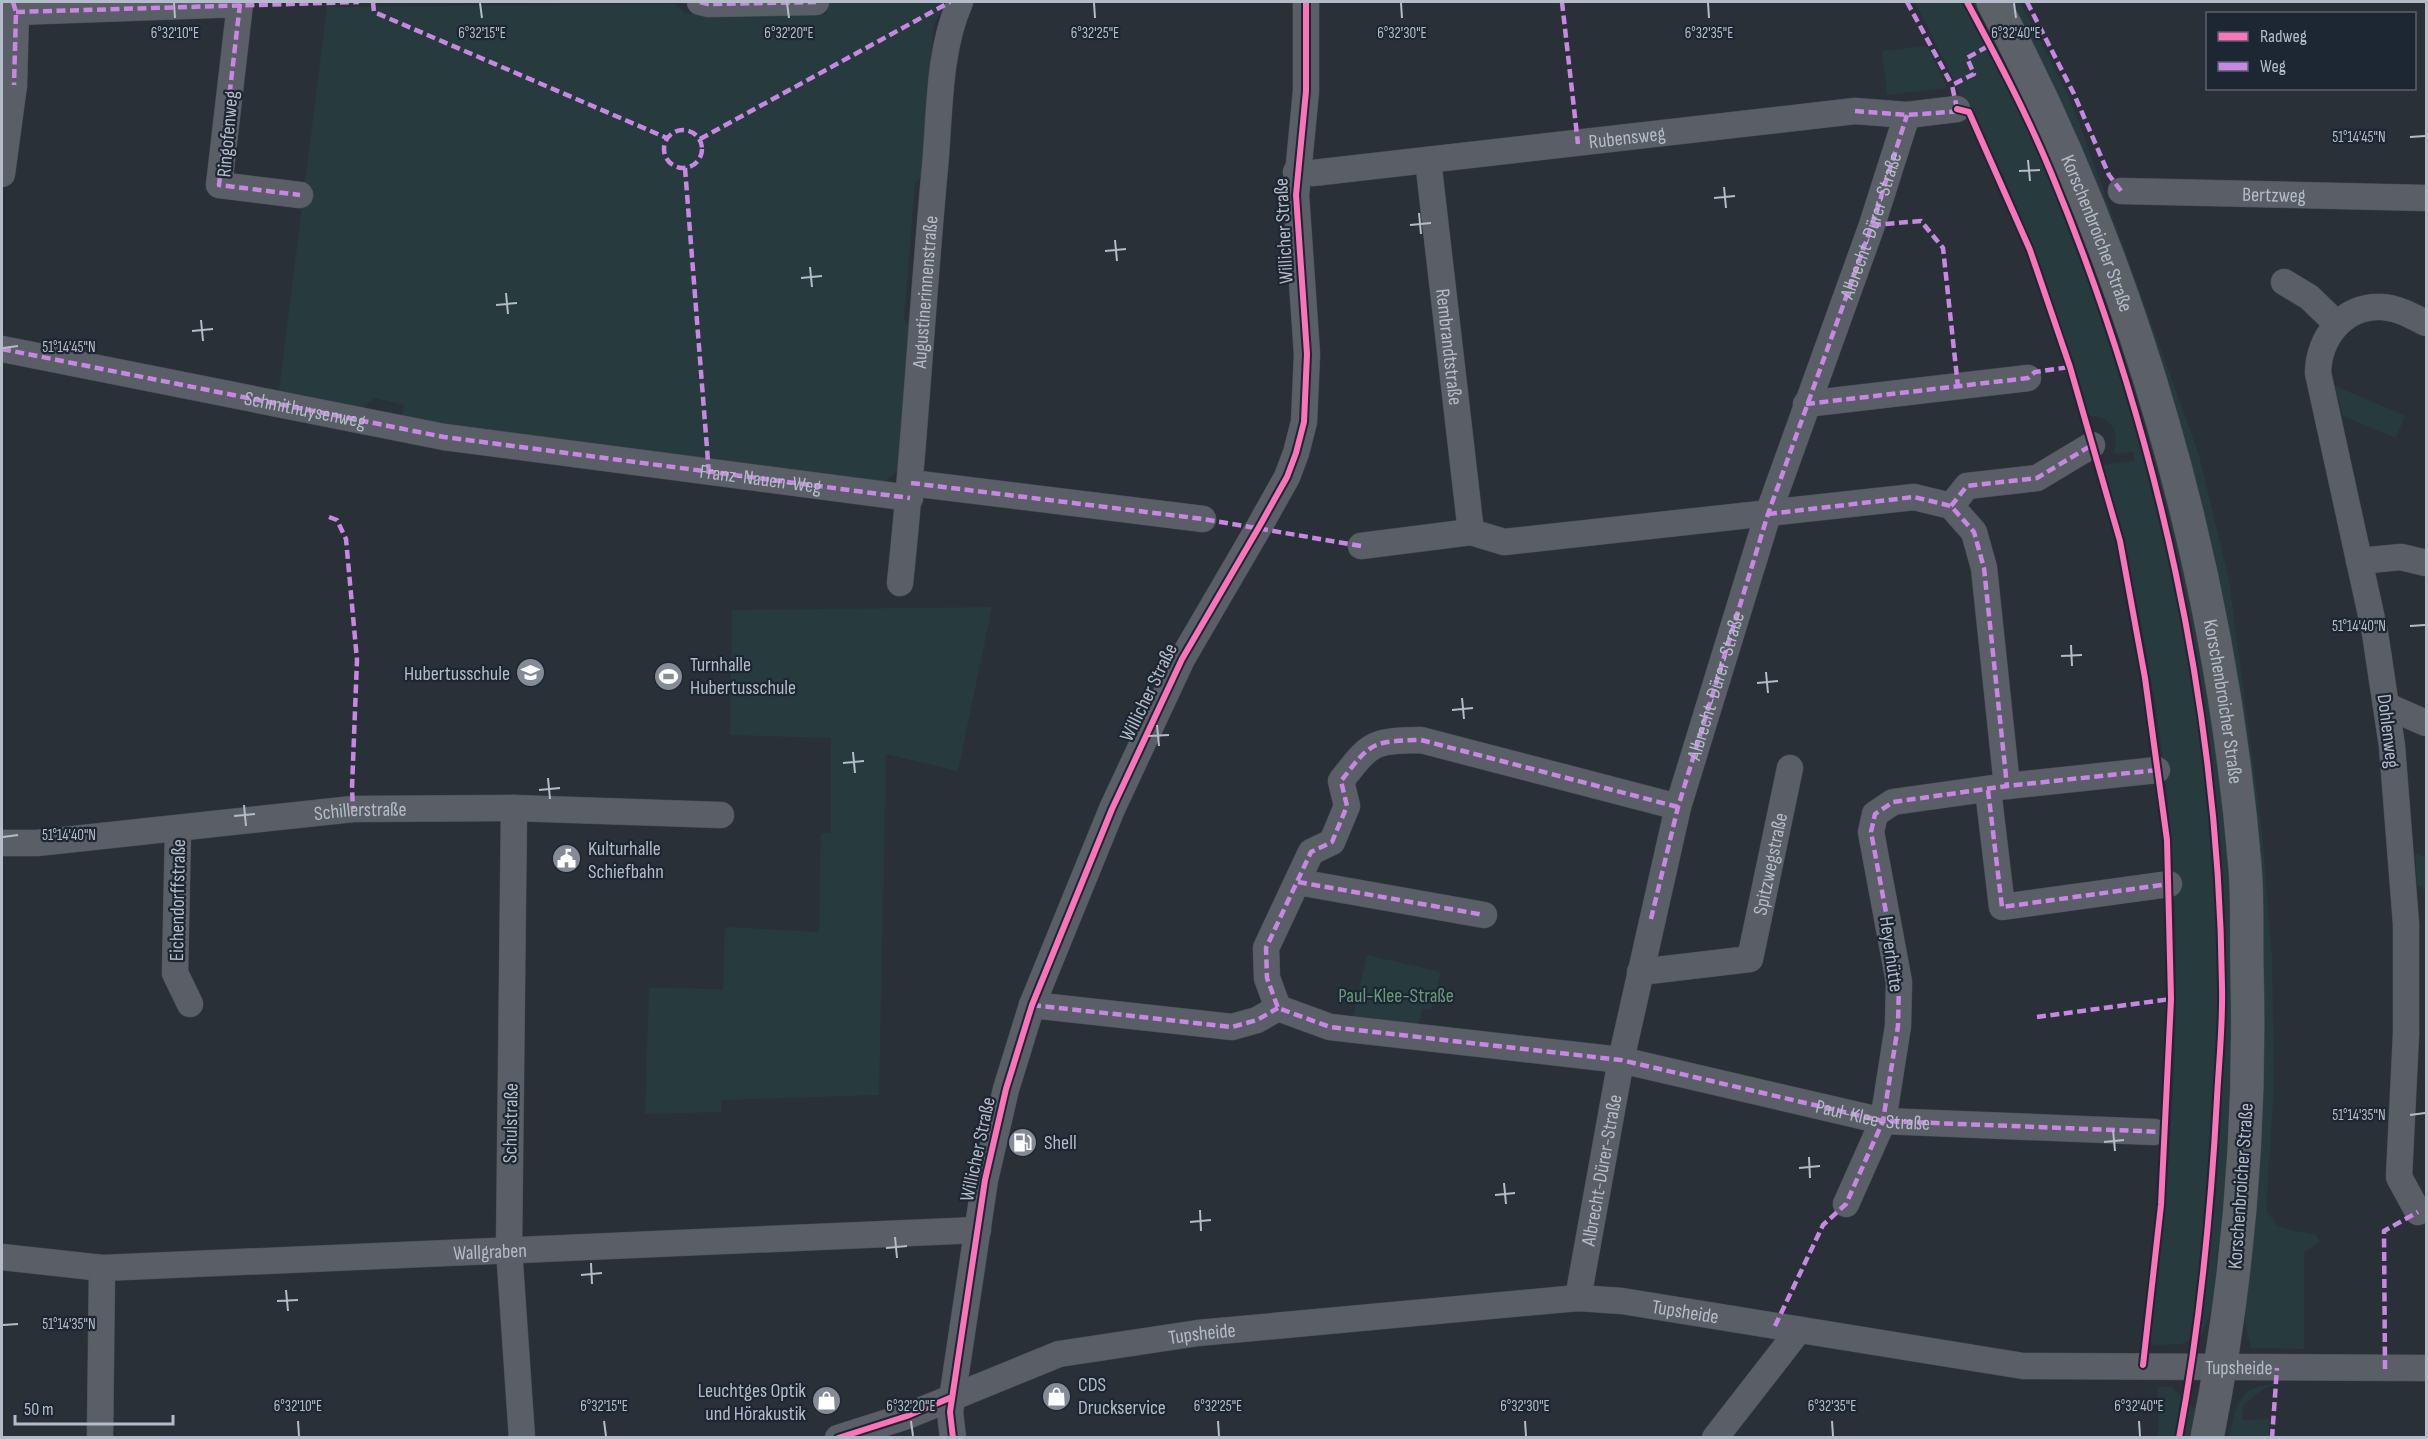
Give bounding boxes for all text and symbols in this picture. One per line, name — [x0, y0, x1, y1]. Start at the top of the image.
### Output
legend — [2206, 12, 2416, 90]
text: 6°32'10"E — [151, 24, 199, 43]
text: 6°32'15"E — [458, 24, 506, 43]
text: 6°32'20"E — [764, 24, 814, 43]
text: 6°32'25"E — [1071, 24, 1119, 43]
text: 6°32'30"E — [1377, 24, 1427, 43]
text: 6°32'35"E — [1685, 24, 1733, 43]
text: 6°32'40"E — [1991, 24, 2041, 43]
text: Radweg — [2260, 26, 2307, 47]
text: Weg — [2260, 56, 2286, 77]
street label: Ringofenweg — [212, 90, 244, 178]
street label: Rubensweg — [1587, 122, 1667, 154]
text: 51°14'45"N — [2332, 128, 2386, 147]
street label: Albrecht-Dürer-Straße — [1835, 149, 1907, 303]
street label: Korschenbroicher Straße — [2055, 151, 2138, 315]
street label: Willicher Straße — [1269, 177, 1299, 285]
street label: Bertzweg — [2242, 183, 2306, 208]
street label: Augustinerinnenstraße — [908, 215, 944, 370]
street label: Rembrandtstraße — [1430, 287, 1467, 406]
text: 51°14'45"N — [42, 338, 96, 357]
street label: Schmithuysenweg — [242, 386, 368, 434]
street label: Franz-Nauen-Weg — [698, 460, 823, 499]
street label: Albrecht-Dürer-Straße — [1682, 609, 1750, 764]
street label: Korschenbroicher Straße — [2198, 617, 2247, 785]
text: 51°14'40"N — [2332, 617, 2386, 636]
street label: Willicher Straße — [1115, 640, 1183, 745]
place label: Turnhalle Hubertusschule — [690, 653, 796, 700]
school or university icon: Hubertusschule — [515, 657, 547, 689]
sports icon: Turnhalle Hubertusschule — [653, 660, 685, 692]
place label: Hubertusschule — [404, 662, 510, 686]
street label: Dohlenweg — [2372, 693, 2404, 769]
street label: Schillerstraße — [313, 798, 407, 826]
street label: Spitzwegstraße — [1748, 811, 1793, 917]
text: 51°14'40"N — [42, 826, 96, 845]
place label: Kulturhalle Schiefbahn — [588, 837, 664, 884]
street label: Eichendorffstraße — [165, 839, 191, 961]
public building icon: Kulturhalle Schiefbahn — [551, 843, 583, 875]
street label: Heyerhütte — [1874, 915, 1908, 994]
park label: Paul-Klee-Straße — [1338, 984, 1454, 1008]
street label: Schulstraße — [498, 1083, 524, 1163]
street label: Albrecht-Dürer-Straße — [1576, 1093, 1628, 1249]
street label: Willicher Straße — [955, 1095, 1001, 1204]
street label: Paul-Klee-Straße — [1813, 1095, 1930, 1136]
street label: Korschenbroicher Straße — [2223, 1102, 2259, 1270]
text: 51°14'35"N — [2332, 1106, 2386, 1125]
fuel station icon: Shell — [1007, 1126, 1039, 1158]
place label: Shell — [1044, 1131, 1077, 1155]
street label: Wallgraben — [453, 1239, 527, 1266]
street label: Tupsheide — [1650, 1295, 1720, 1329]
text: 51°14'35"N — [42, 1315, 96, 1334]
street label: Tupsheide — [1167, 1319, 1237, 1350]
street label: Tupsheide — [2205, 1356, 2273, 1380]
place label: CDS Druckservice — [1078, 1373, 1166, 1420]
place label: Leuchtges Optik und Hörakustik — [698, 1379, 806, 1426]
shop icon: CDS Druckservice — [1041, 1380, 1073, 1412]
shop icon: Leuchtges Optik und Hörakustik — [811, 1385, 843, 1417]
scale bar — [15, 1388, 172, 1426]
text: 6°32'10"E — [274, 1397, 322, 1416]
text: 6°32'15"E — [580, 1397, 628, 1416]
text: 6°32'20"E — [886, 1397, 936, 1416]
text: 6°32'25"E — [1194, 1397, 1242, 1416]
text: 6°32'30"E — [1500, 1397, 1550, 1416]
text: 6°32'35"E — [1808, 1397, 1856, 1416]
text: 6°32'40"E — [2114, 1397, 2164, 1416]
text: 50 m — [24, 1399, 54, 1420]

